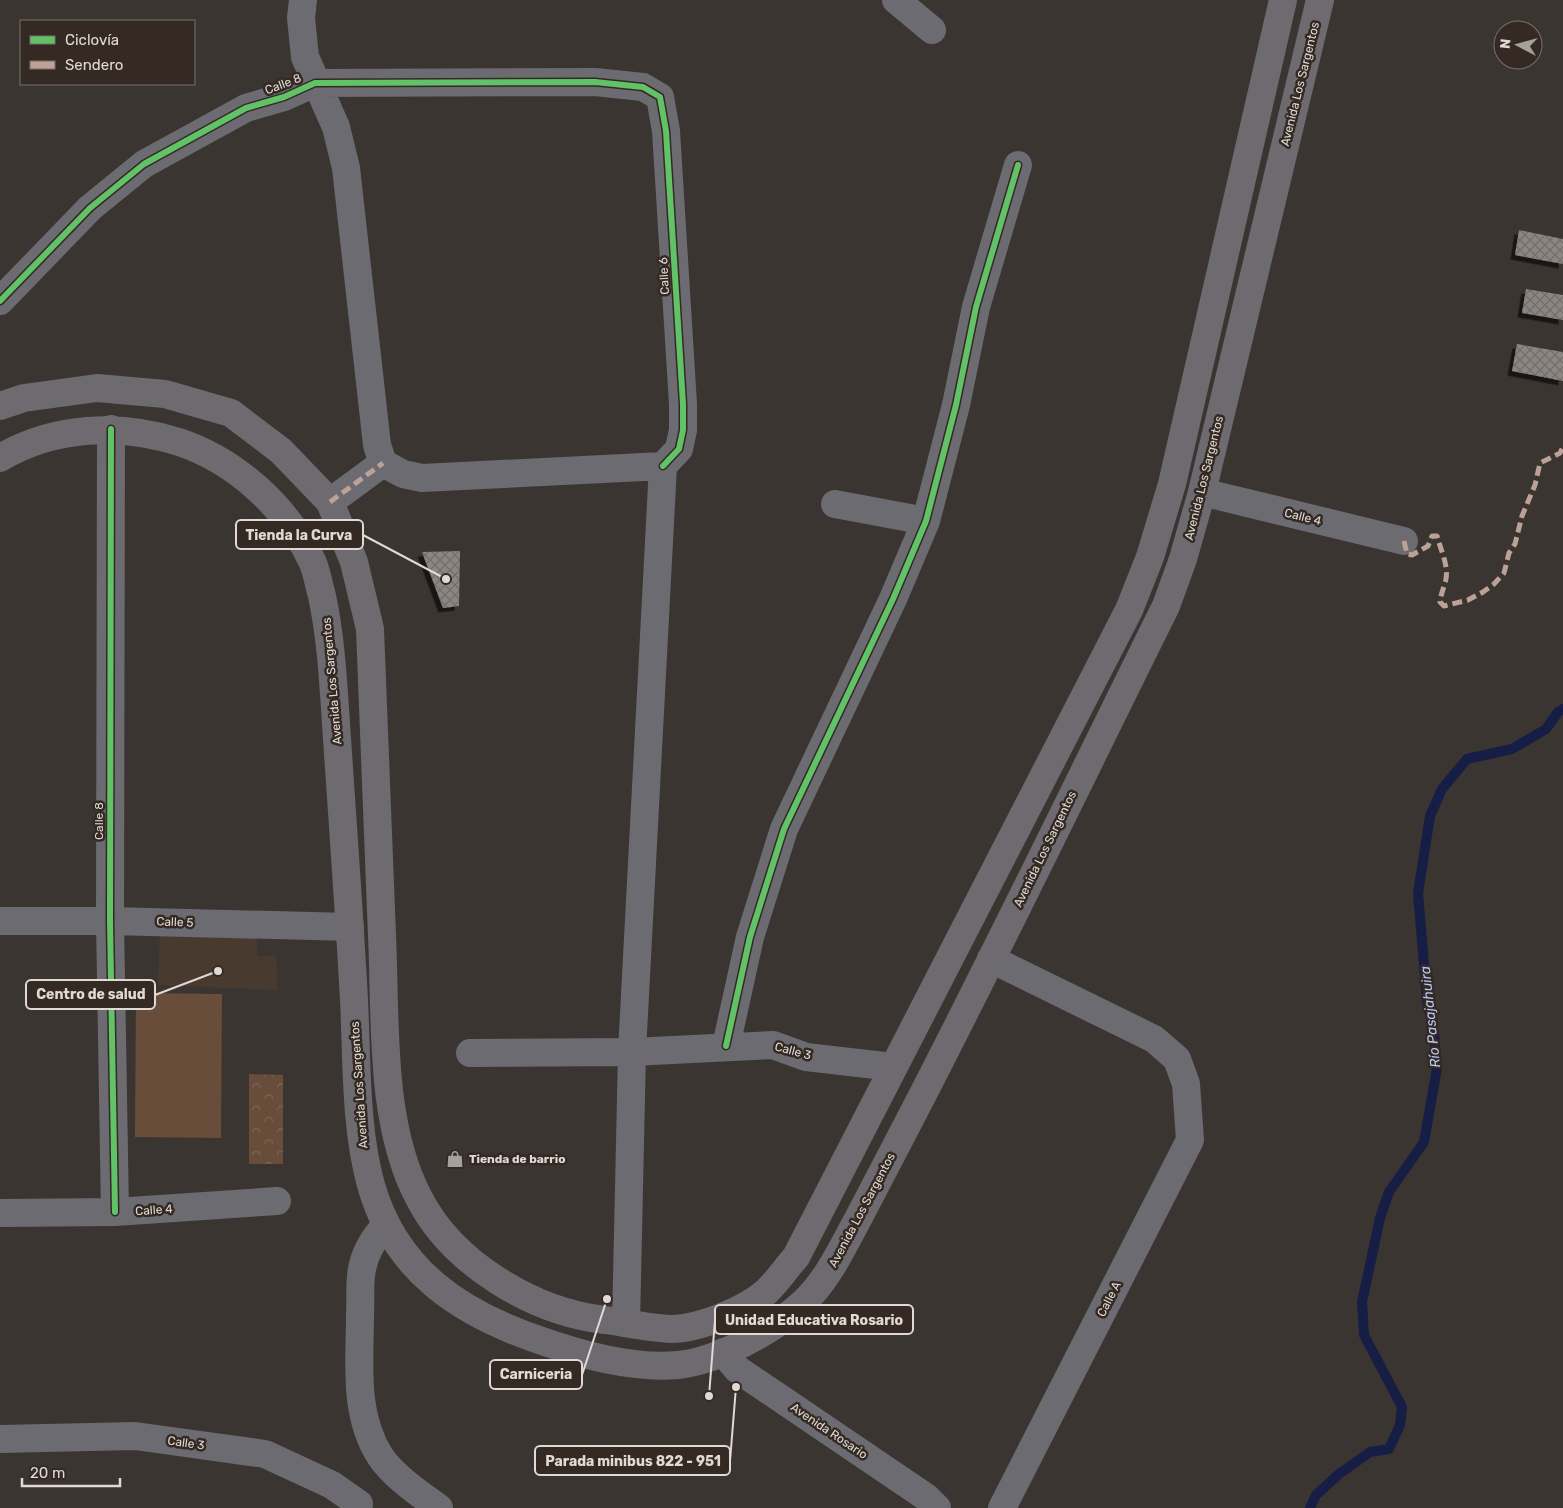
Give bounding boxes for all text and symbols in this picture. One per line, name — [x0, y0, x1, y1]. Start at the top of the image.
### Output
legend — [20, 20, 195, 85]
street label: Avenida Los Sargentos — [1278, 20, 1322, 148]
north arrow — [1493, 20, 1543, 70]
text: Ciclovía — [65, 31, 119, 49]
text: N — [1497, 38, 1515, 50]
text: Sendero — [65, 56, 123, 74]
street label: Calle 8 — [263, 71, 303, 97]
street label: Calle 6 — [656, 257, 672, 295]
street label: Avenida Los Sargentos — [1182, 414, 1226, 542]
street label: Calle 4 — [1283, 506, 1323, 528]
callout: Tienda la Curva — [236, 520, 363, 549]
text: Tienda la Curva — [246, 527, 352, 544]
street label: Avenida Los Sargentos — [319, 617, 345, 745]
street label: Avenida Los Sargentos — [1011, 789, 1079, 909]
street label: Calle 8 — [92, 802, 106, 840]
street label: Calle 5 — [156, 914, 194, 930]
water label: Río Pasajahuira — [1417, 965, 1444, 1069]
callout: Centro de salud — [26, 980, 155, 1009]
text: Centro de salud — [36, 986, 146, 1003]
street label: Avenida Los Sargentos — [348, 1021, 370, 1149]
street label: Calle 3 — [773, 1039, 813, 1063]
shop icon: Tienda de barrio — [445, 1149, 465, 1169]
street label: Avenida Los Sargentos — [826, 1150, 898, 1270]
place label: Tienda de barrio — [469, 1152, 566, 1166]
street label: Calle 4 — [135, 1202, 174, 1218]
street label: Calle A — [1094, 1279, 1124, 1319]
callout: Unidad Educativa Rosario — [715, 1305, 913, 1334]
text: Unidad Educativa Rosario — [725, 1312, 903, 1329]
callout: Carniceria — [490, 1360, 582, 1389]
text: Carniceria — [500, 1366, 572, 1383]
street label: Avenida Rosario — [788, 1400, 870, 1462]
street label: Calle 3 — [167, 1433, 205, 1453]
callout: Parada minibus 822 - 951 — [535, 1446, 730, 1475]
text: Parada minibus 822 - 951 — [545, 1453, 721, 1470]
scale bar — [22, 1456, 120, 1488]
text: 20 m — [30, 1464, 65, 1482]

